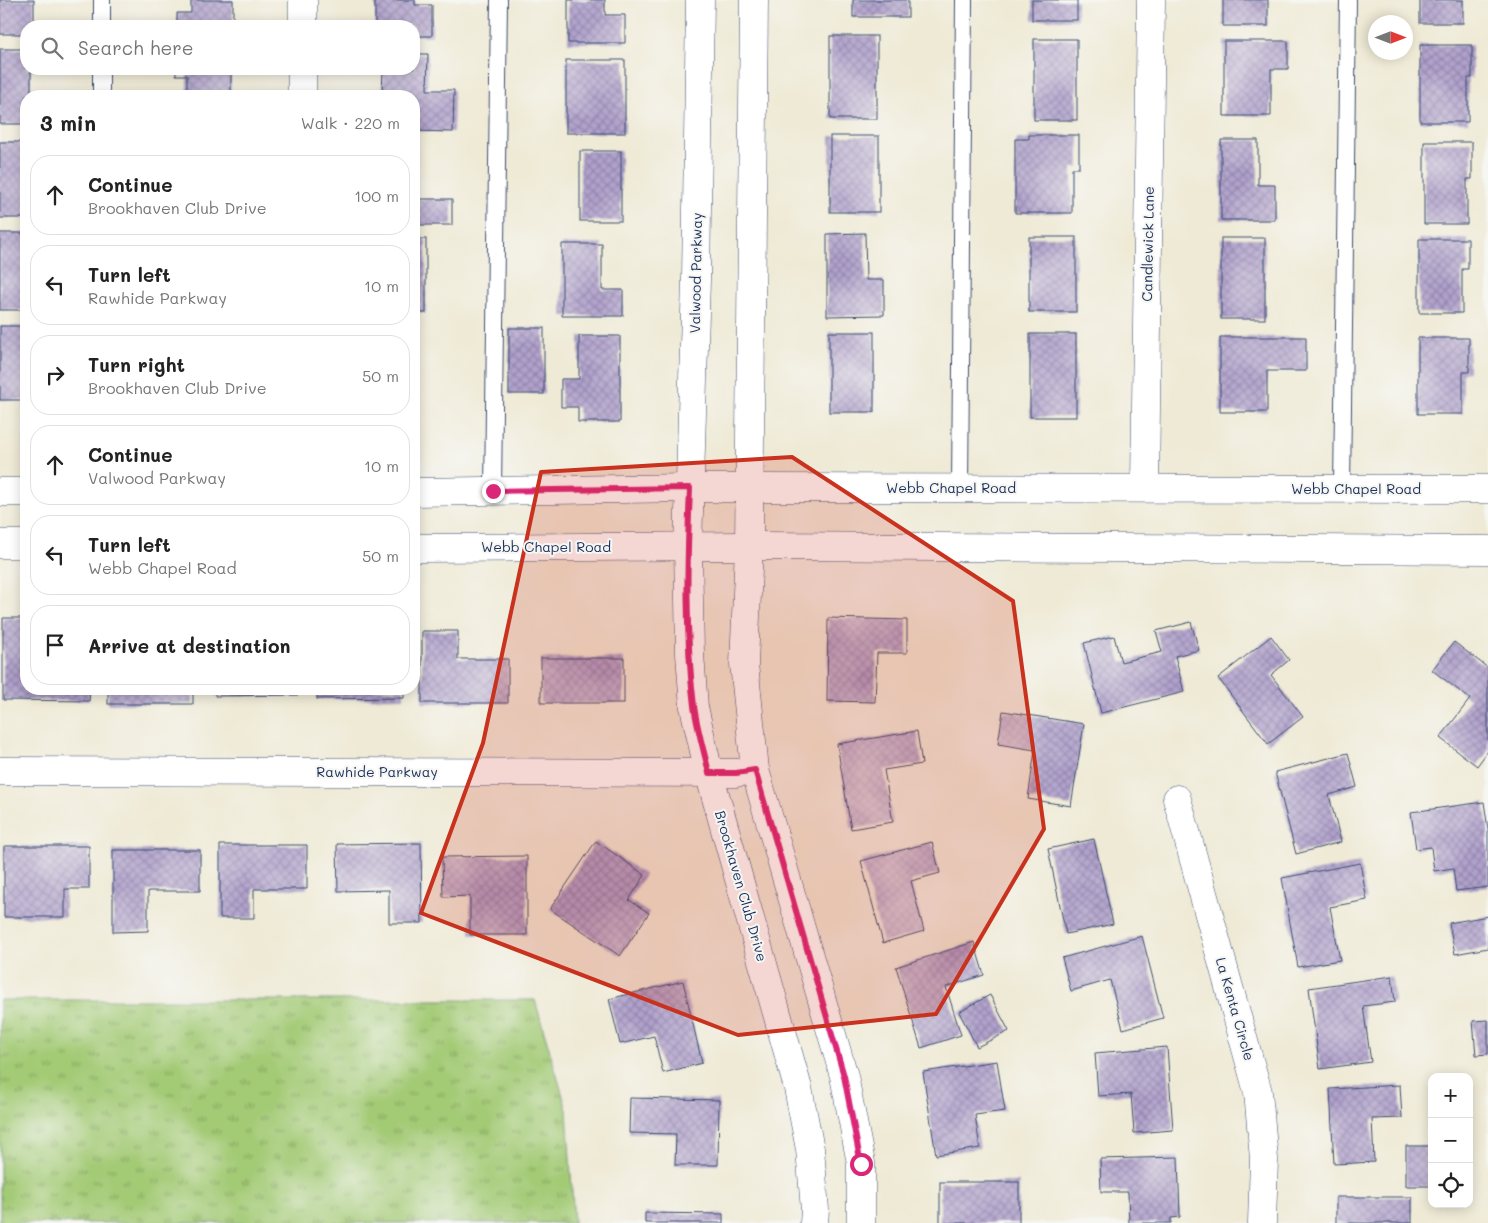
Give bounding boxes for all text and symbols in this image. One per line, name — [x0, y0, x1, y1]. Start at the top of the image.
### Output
north arrow — [1368, 15, 1413, 60]
search box — [20, 20, 420, 75]
icon: search — [38, 34, 66, 62]
text: Search here — [78, 35, 194, 60]
text: 3 min — [40, 109, 96, 136]
text: Walk · 220 m — [301, 112, 400, 133]
text: Continue — [88, 172, 173, 197]
icon: ahead — [41, 181, 69, 209]
text: 100 m — [354, 185, 399, 206]
street label: Candlewick Lane — [1137, 186, 1158, 302]
text: Brookhaven Club Drive — [88, 197, 267, 218]
street label: Valwood Parkway — [685, 212, 706, 333]
text: Turn left — [88, 262, 171, 287]
icon: left — [41, 271, 69, 299]
text: 10 m — [364, 275, 399, 296]
text: Rawhide Parkway — [88, 287, 227, 308]
text: Turn right — [88, 352, 185, 377]
icon: right — [41, 361, 69, 389]
text: 50 m — [362, 365, 399, 386]
text: Brookhaven Club Drive — [88, 377, 267, 398]
text: Continue — [88, 442, 173, 467]
icon: ahead — [41, 451, 69, 479]
text: 10 m — [364, 455, 399, 476]
text: Valwood Parkway — [88, 467, 226, 488]
street label: Webb Chapel Road — [886, 478, 1016, 497]
street label: Webb Chapel Road — [1291, 479, 1421, 498]
route end — [482, 480, 505, 503]
text: Turn left — [88, 532, 171, 557]
street label: Webb Chapel Road — [481, 537, 611, 556]
icon: left — [41, 541, 69, 569]
text: 50 m — [362, 545, 399, 566]
text: Webb Chapel Road — [88, 557, 237, 578]
icon: arrive — [41, 631, 69, 659]
text: Arrive at destination — [88, 633, 291, 658]
street label: Rawhide Parkway — [316, 762, 438, 781]
street label: Brookhaven Club Drive — [711, 808, 772, 964]
street label: La Kenta Circle — [1212, 955, 1259, 1063]
map controls — [1428, 1073, 1473, 1208]
button: + — [1428, 1073, 1473, 1118]
button: − — [1428, 1118, 1473, 1163]
route start — [850, 1153, 873, 1176]
button: locate — [1428, 1163, 1473, 1208]

